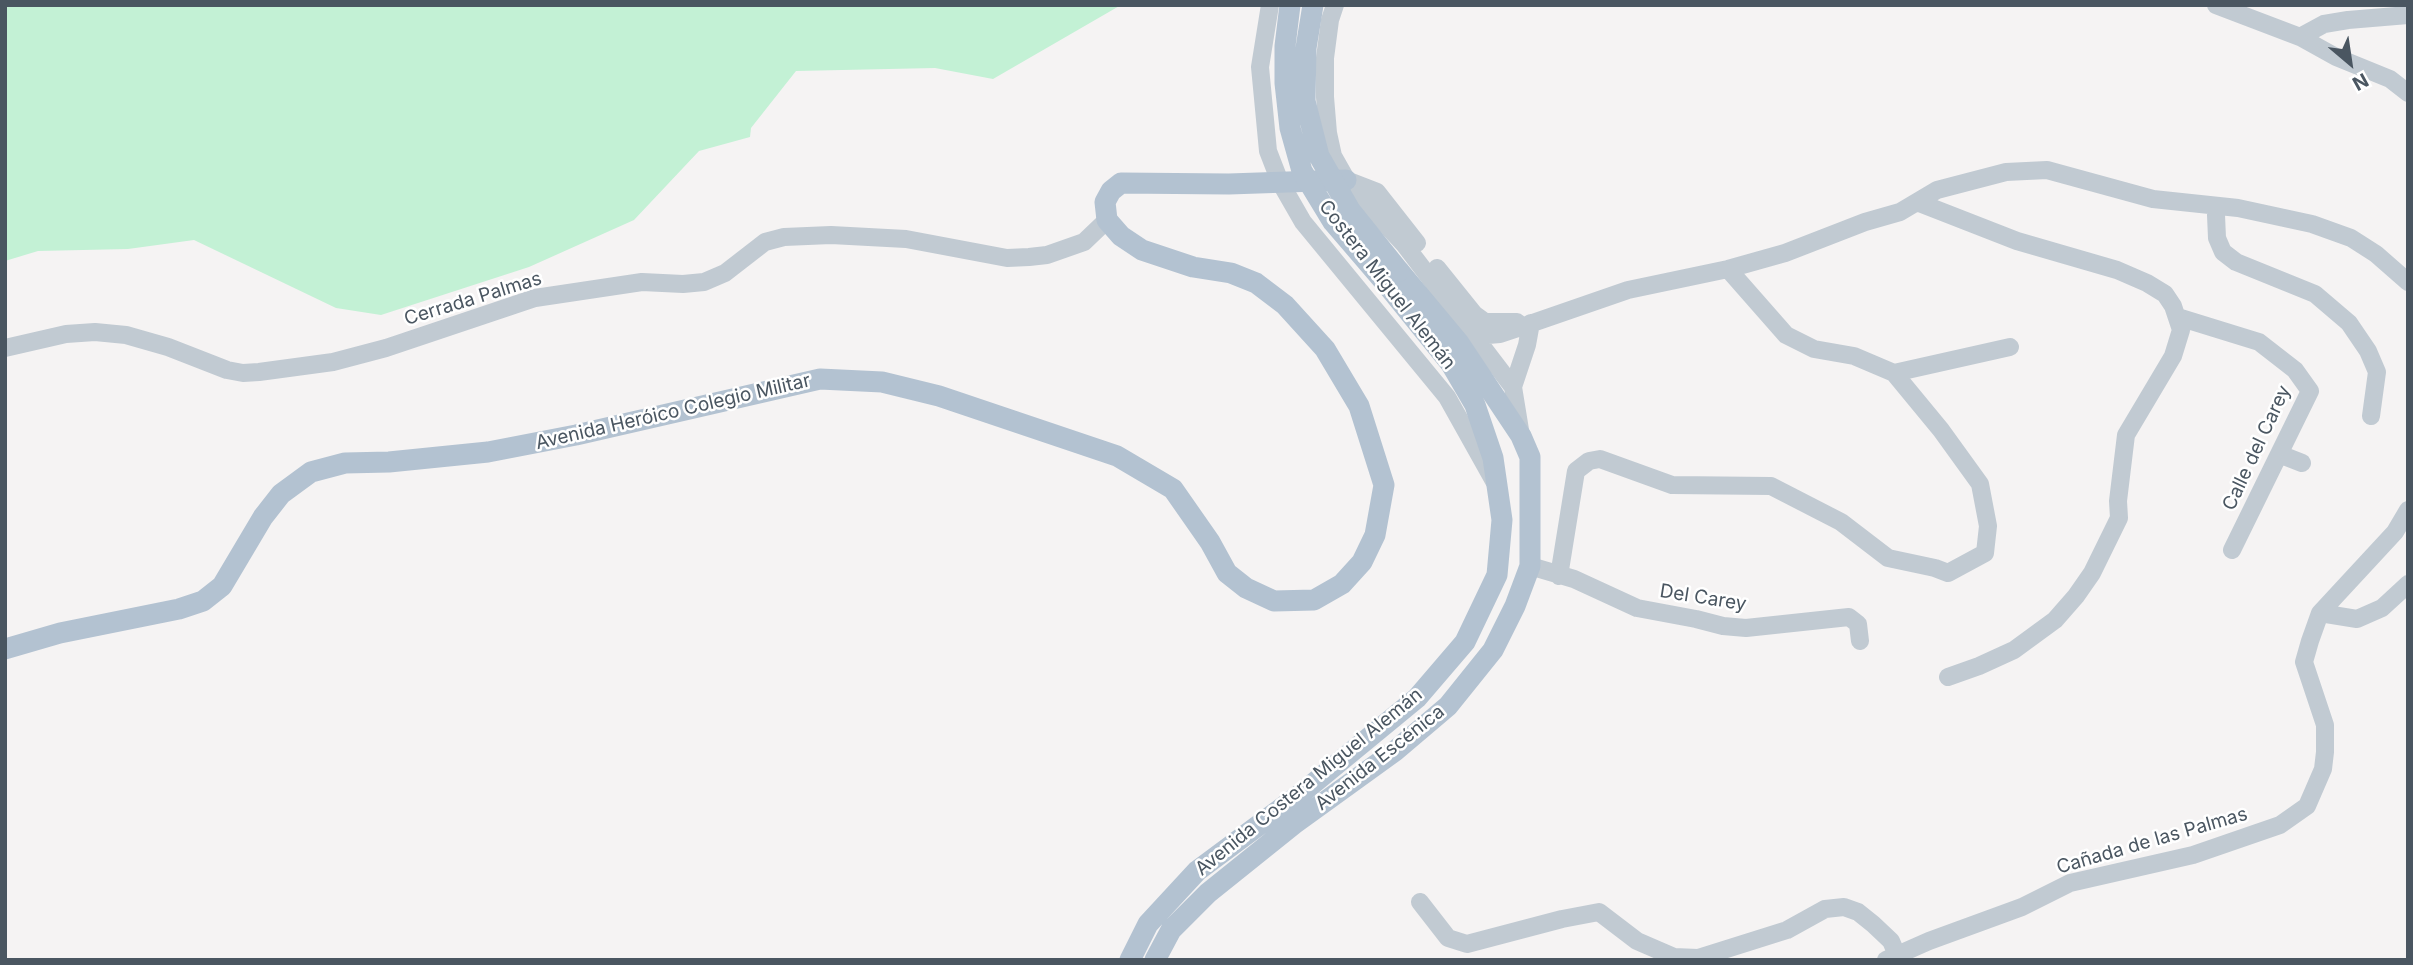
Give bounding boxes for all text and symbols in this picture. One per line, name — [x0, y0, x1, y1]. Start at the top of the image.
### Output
north arrow — [2315, 28, 2385, 98]
text: N — [2349, 68, 2372, 95]
street label: Costera Miguel Alemán — [1314, 196, 1460, 374]
street label: Cerrada Palmas — [401, 267, 545, 331]
street label: Avenida Heróico Colegio Militar — [533, 369, 813, 455]
street label: Calle del Carey — [2218, 382, 2296, 514]
street label: Del Carey — [1658, 580, 1748, 616]
street label: Avenida Costera Miguel Alemán — [1191, 683, 1427, 881]
street label: Avenida Escénica — [1311, 701, 1449, 815]
street label: Cañada de las Palmas — [2054, 803, 2250, 879]

